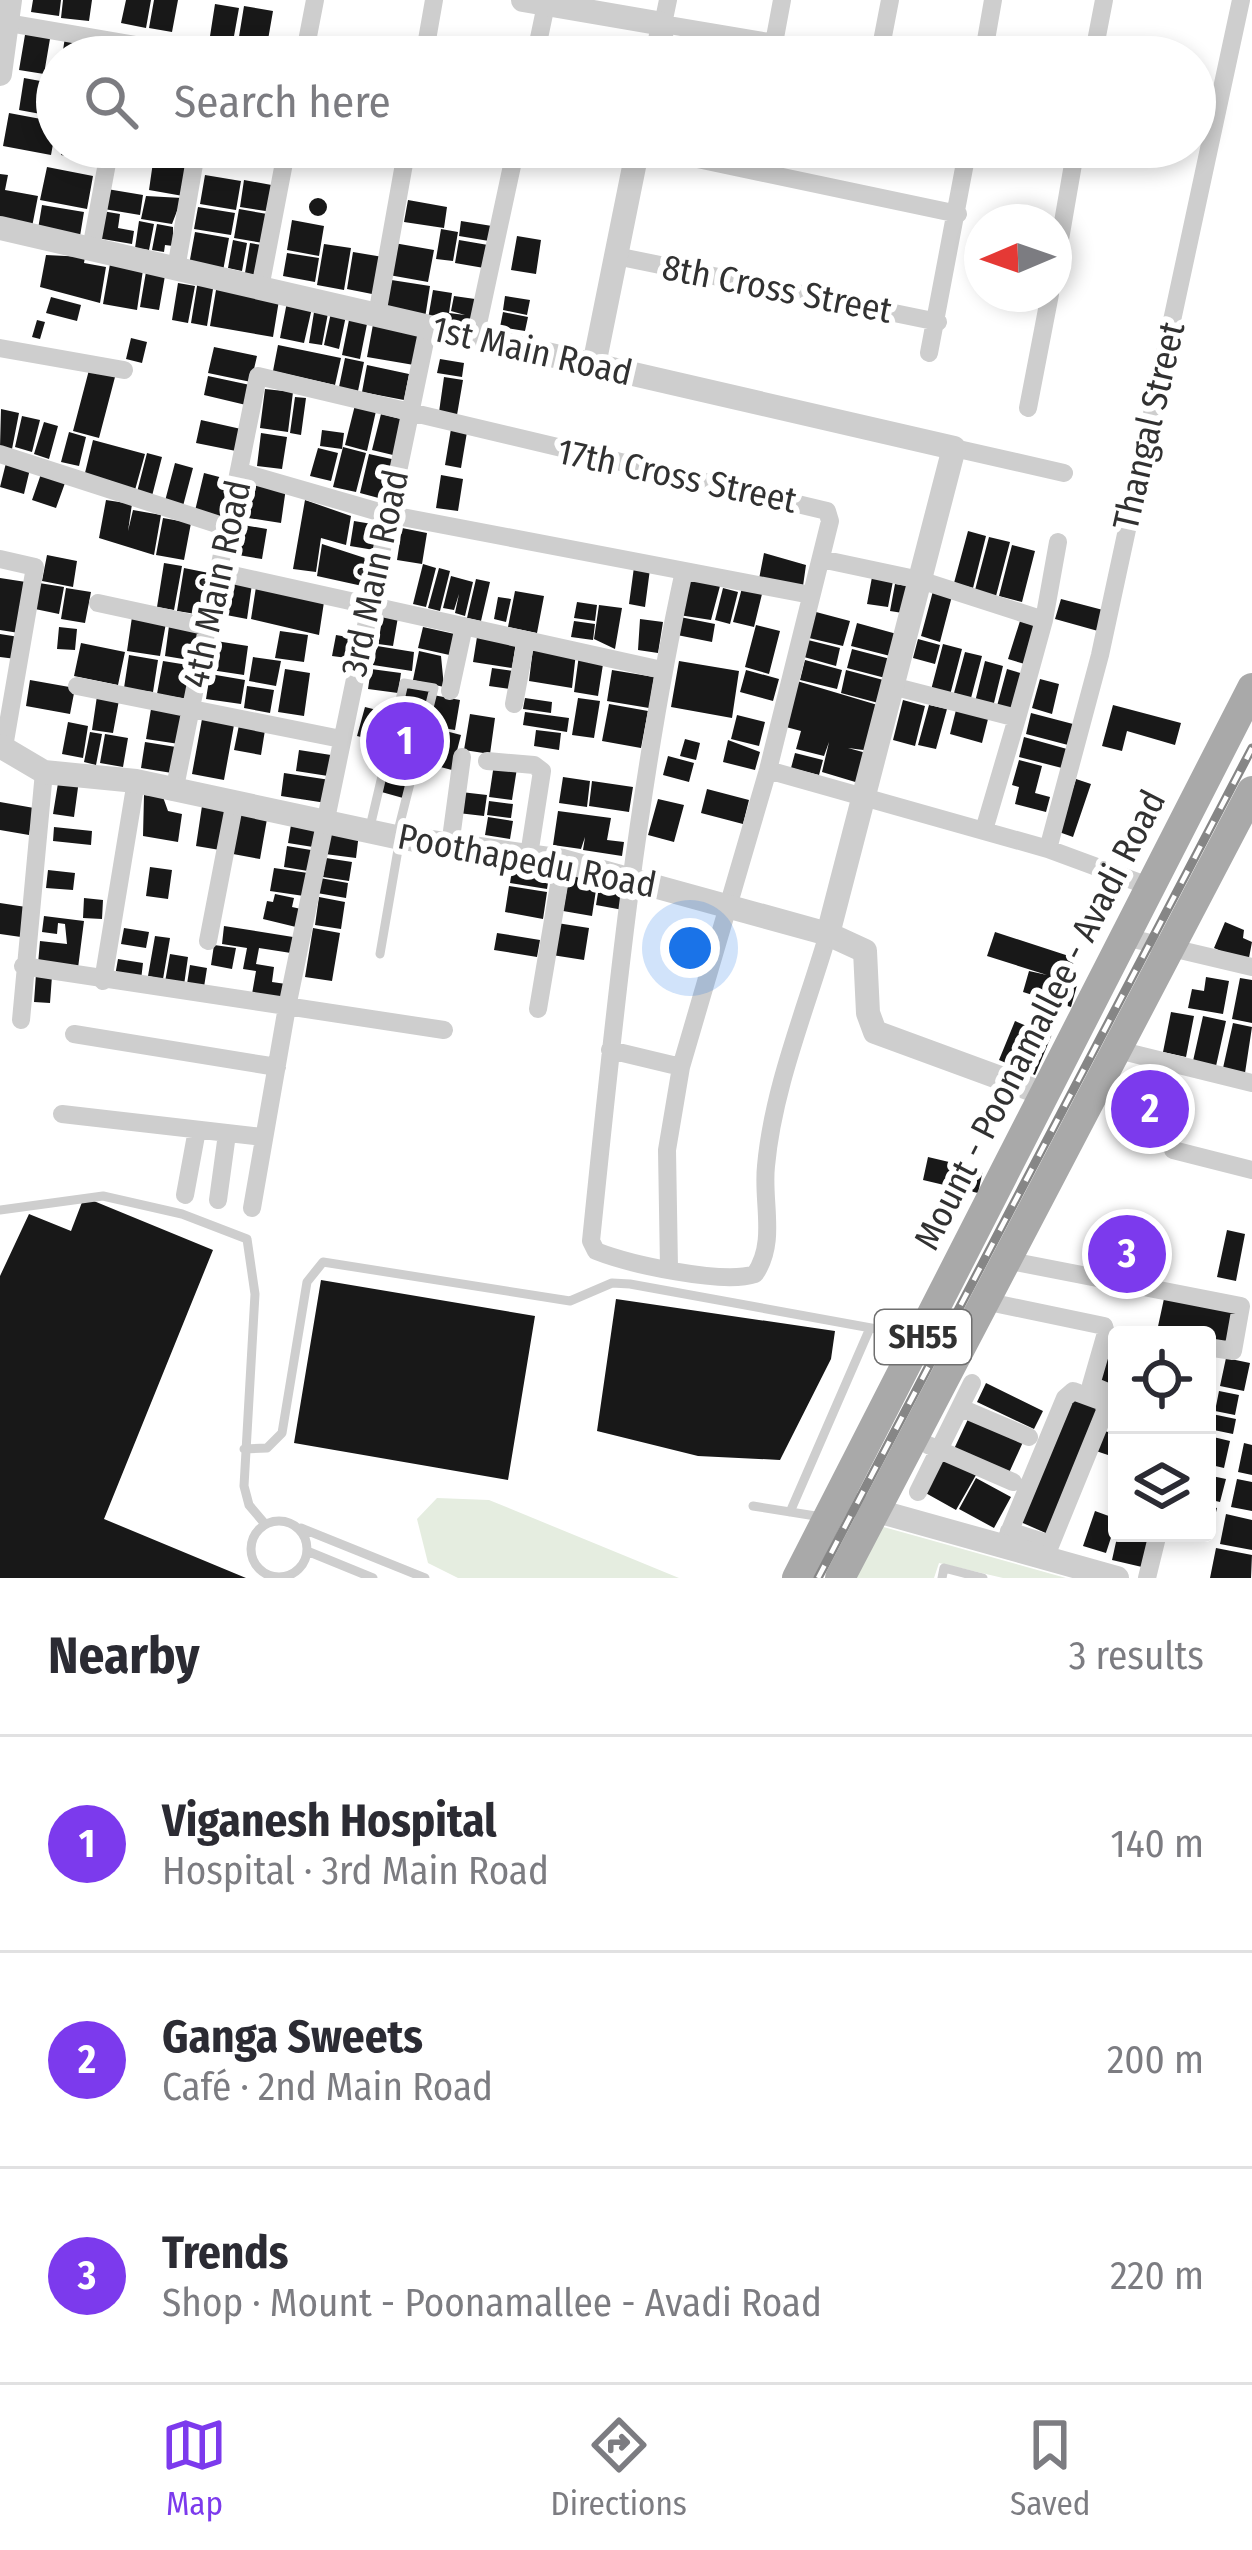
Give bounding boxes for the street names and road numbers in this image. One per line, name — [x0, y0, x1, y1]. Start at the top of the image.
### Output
street label: 8th Cross Street — [659, 245, 896, 333]
street label: 1st Main Road — [428, 307, 636, 395]
street label: Thangal Street — [1104, 317, 1194, 534]
street label: 17th Cross Street — [553, 429, 801, 523]
street label: 3rd Main Road — [332, 466, 418, 680]
street label: 4th Main Road — [174, 476, 260, 692]
street label: Mount - Poonamallee - Avadi Road — [905, 783, 1175, 1257]
street label: Poothapedu Road — [394, 814, 660, 908]
road number: SH55 — [875, 1310, 971, 1364]

